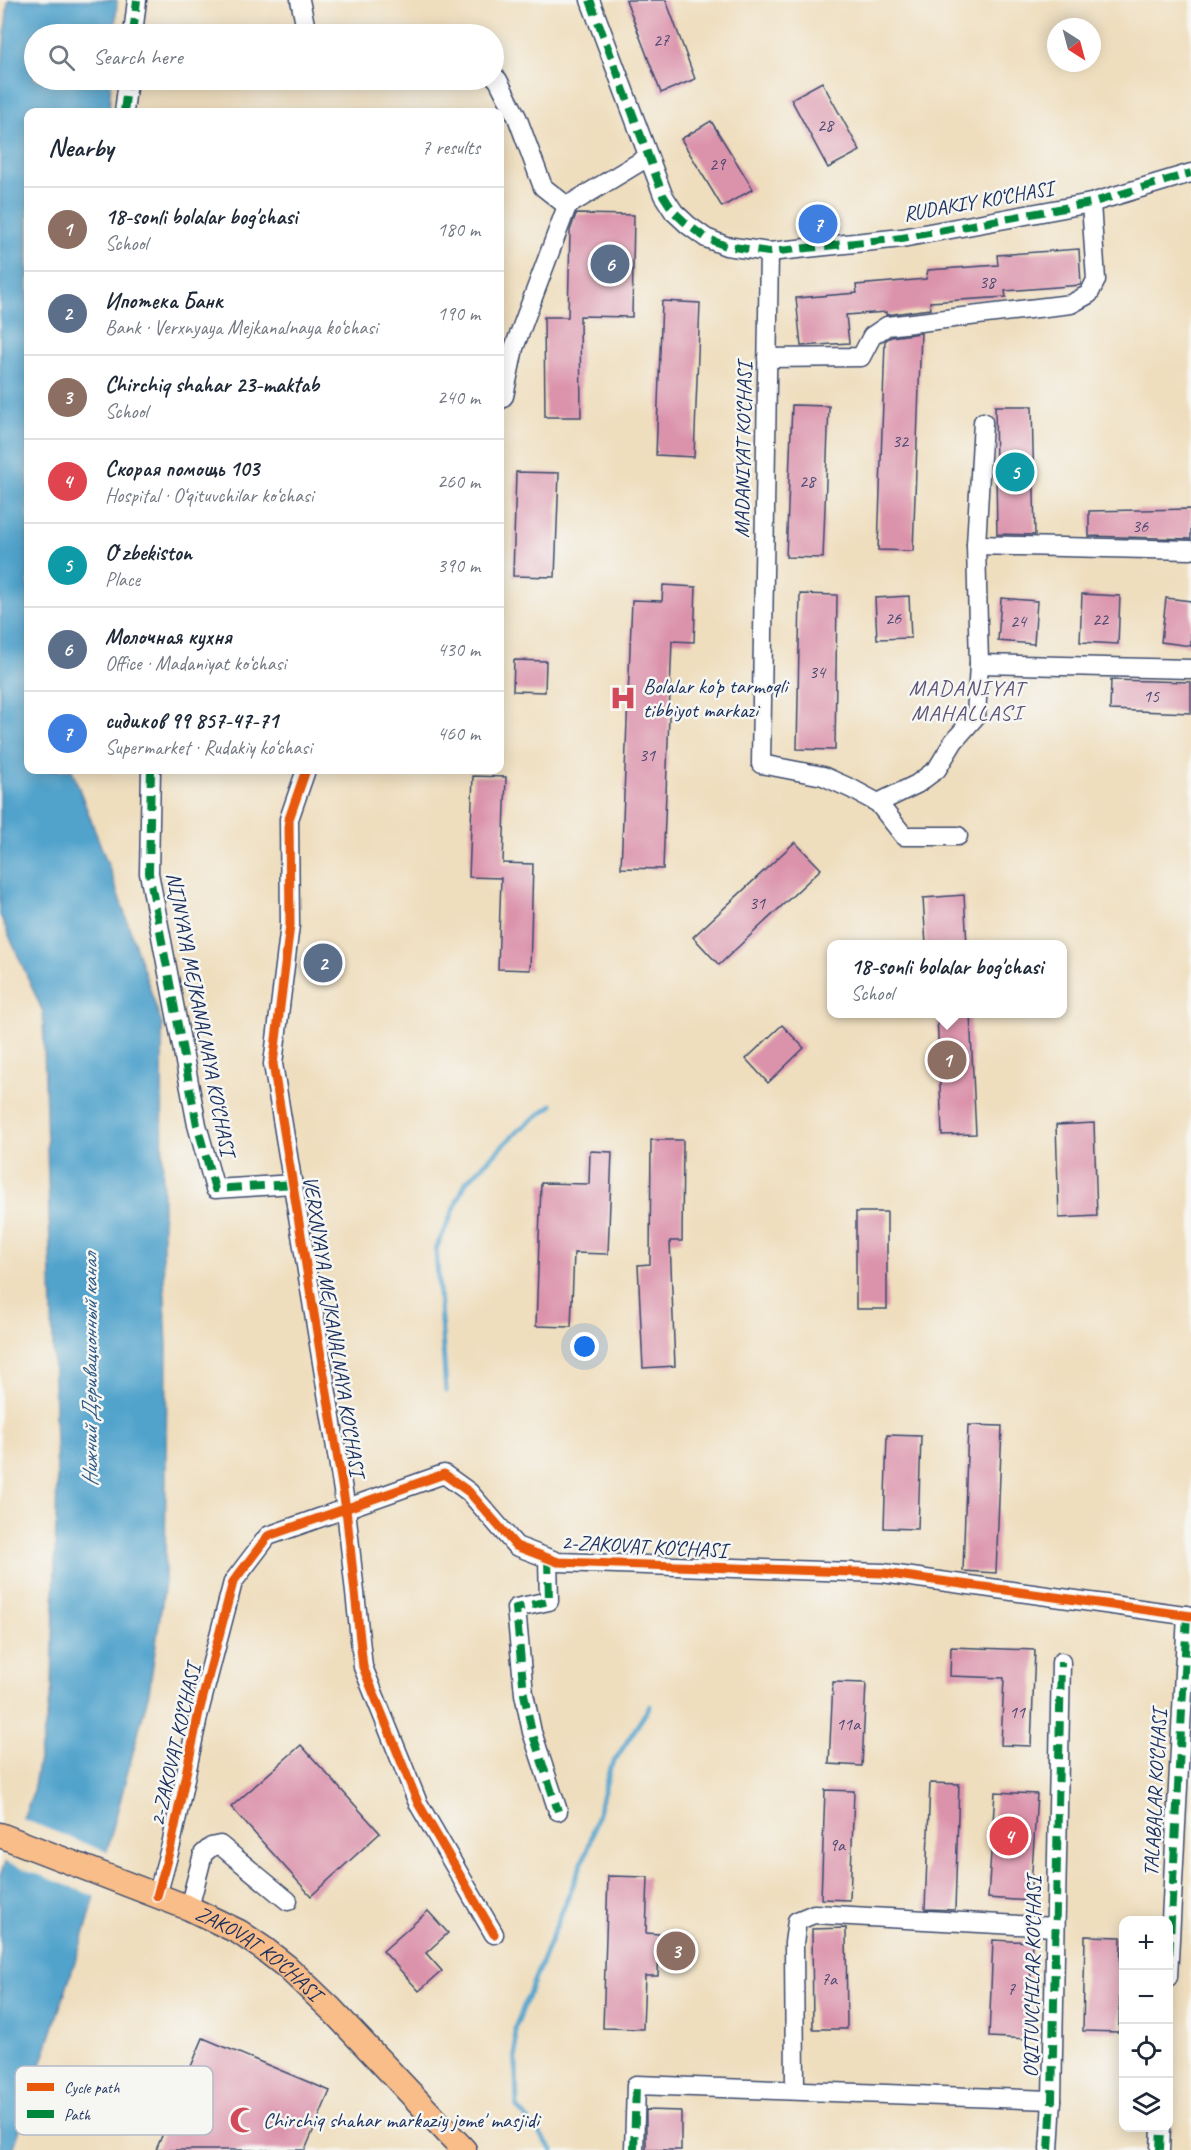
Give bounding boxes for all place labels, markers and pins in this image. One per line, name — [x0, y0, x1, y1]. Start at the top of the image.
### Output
pin: 7 — [798, 202, 838, 246]
pin: 6 — [590, 242, 630, 286]
pin: 5 — [996, 450, 1034, 494]
place label: Bolalar ko‘p tarmoqli tibbiyot markazi — [643, 673, 790, 723]
hospital icon: Bolalar ko‘p tarmoqli tibbiyot markazi — [608, 683, 638, 713]
pin: 2 — [304, 940, 342, 986]
pin: 1 — [928, 1038, 966, 1082]
pin: 4 — [990, 1814, 1028, 1858]
pin: 3 — [656, 1928, 696, 1974]
mosque icon: Chirchiq shahar markaziy jome' masjidi — [228, 2105, 258, 2135]
place label: Chirchiq shahar markaziy jome' masjidi — [263, 2107, 542, 2133]

